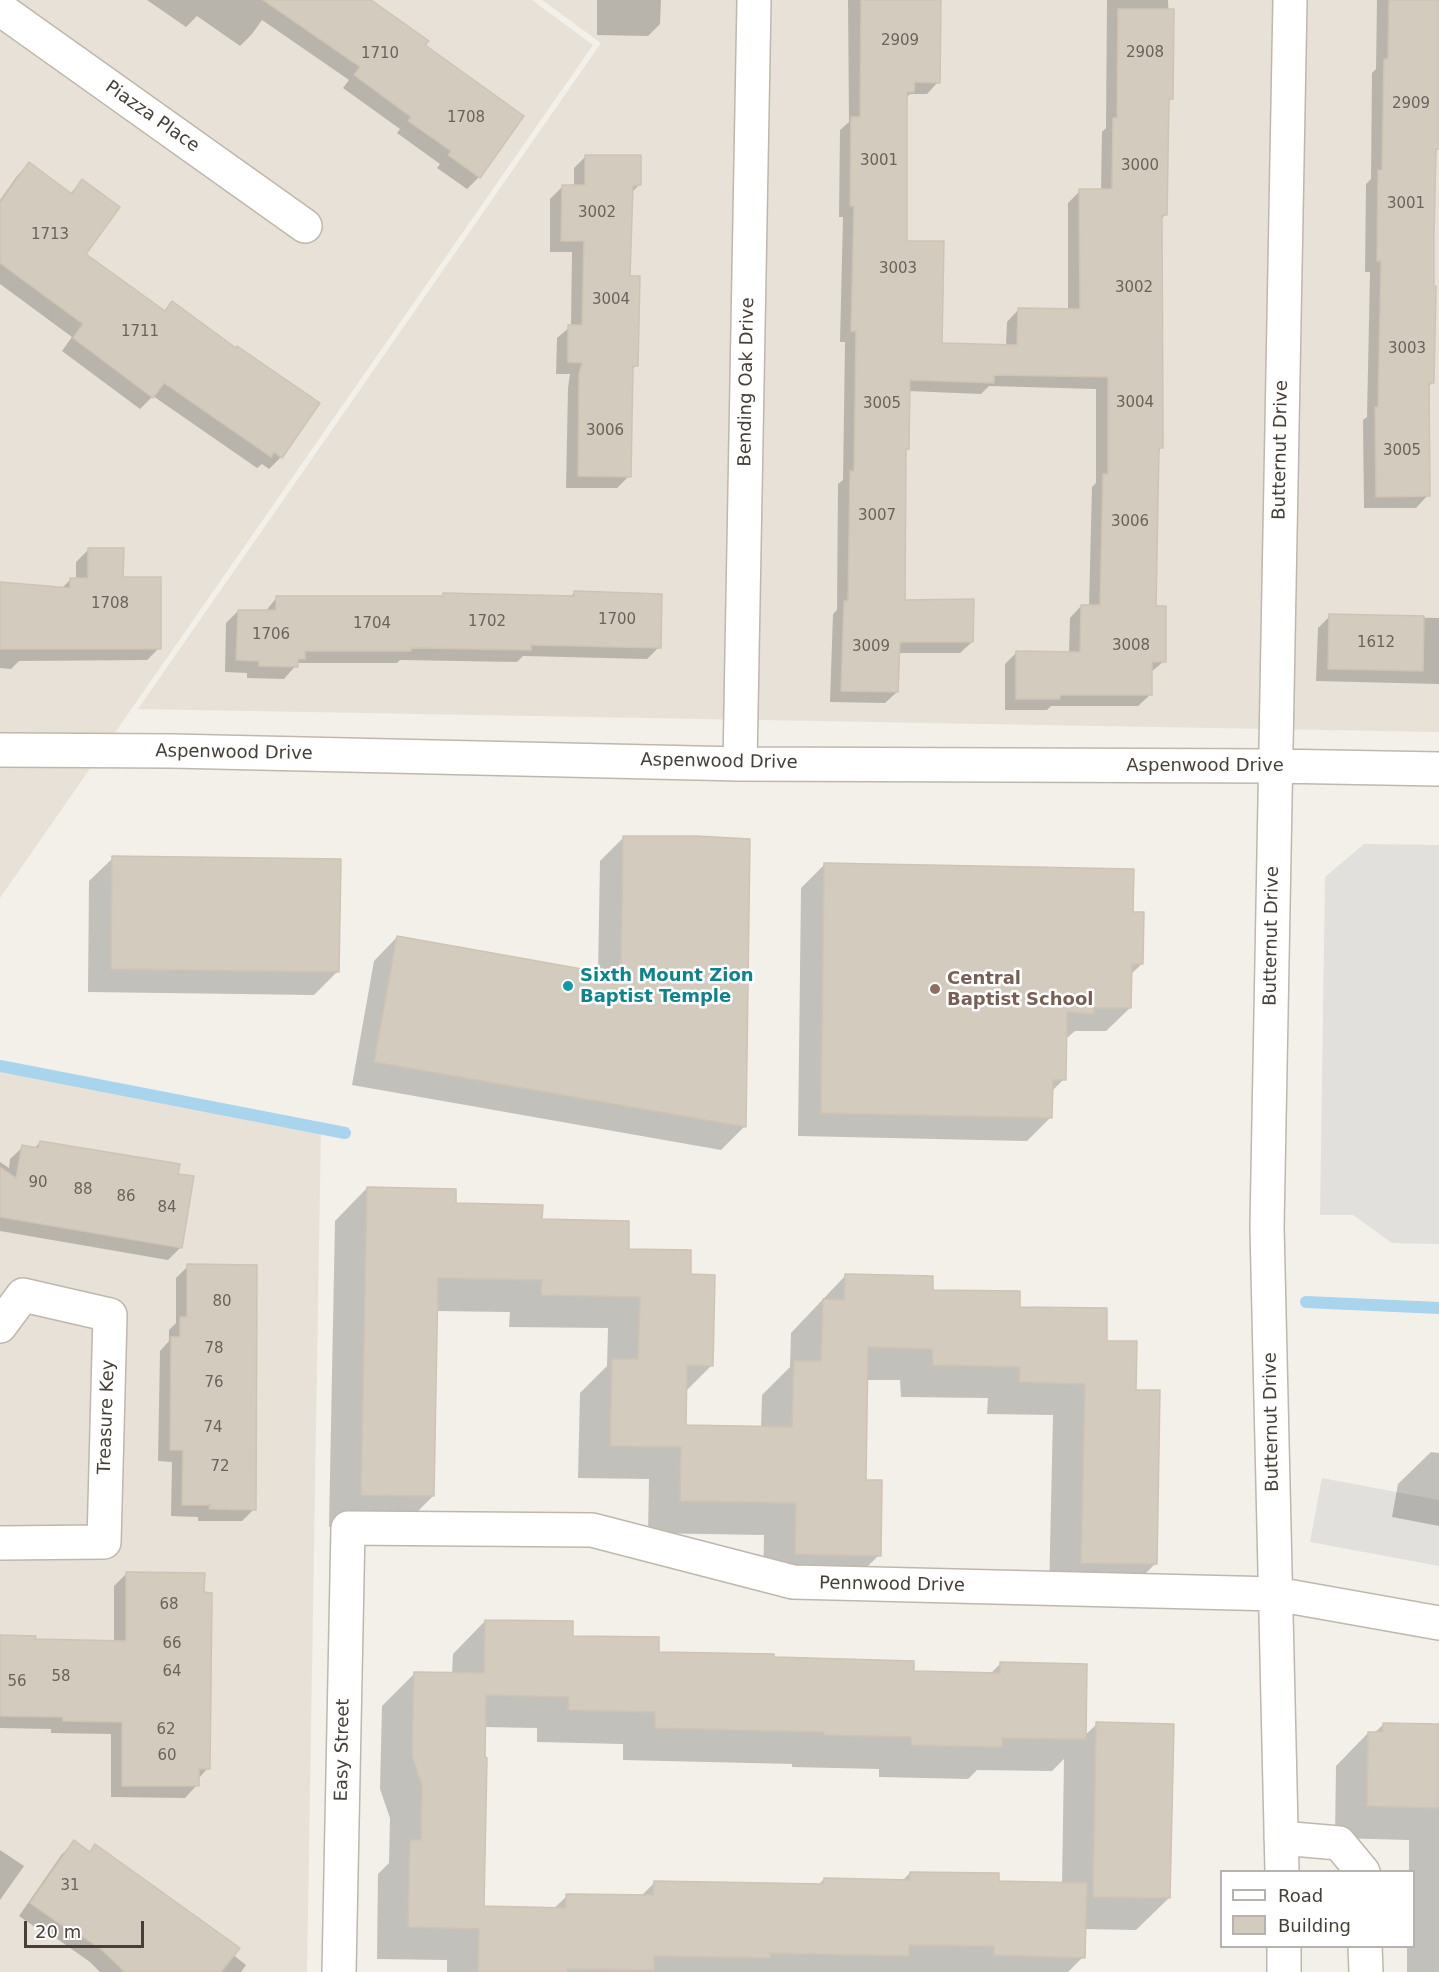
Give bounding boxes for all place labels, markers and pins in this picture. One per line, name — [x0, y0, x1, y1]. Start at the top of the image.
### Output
place label: Sixth Mount Zion Baptist Temple — [580, 965, 754, 1008]
place label: Central Baptist School — [947, 968, 1093, 1010]
marker: Sixth Mount Zion Baptist Temple — [561, 979, 575, 993]
marker: Central Baptist School — [928, 982, 942, 996]

